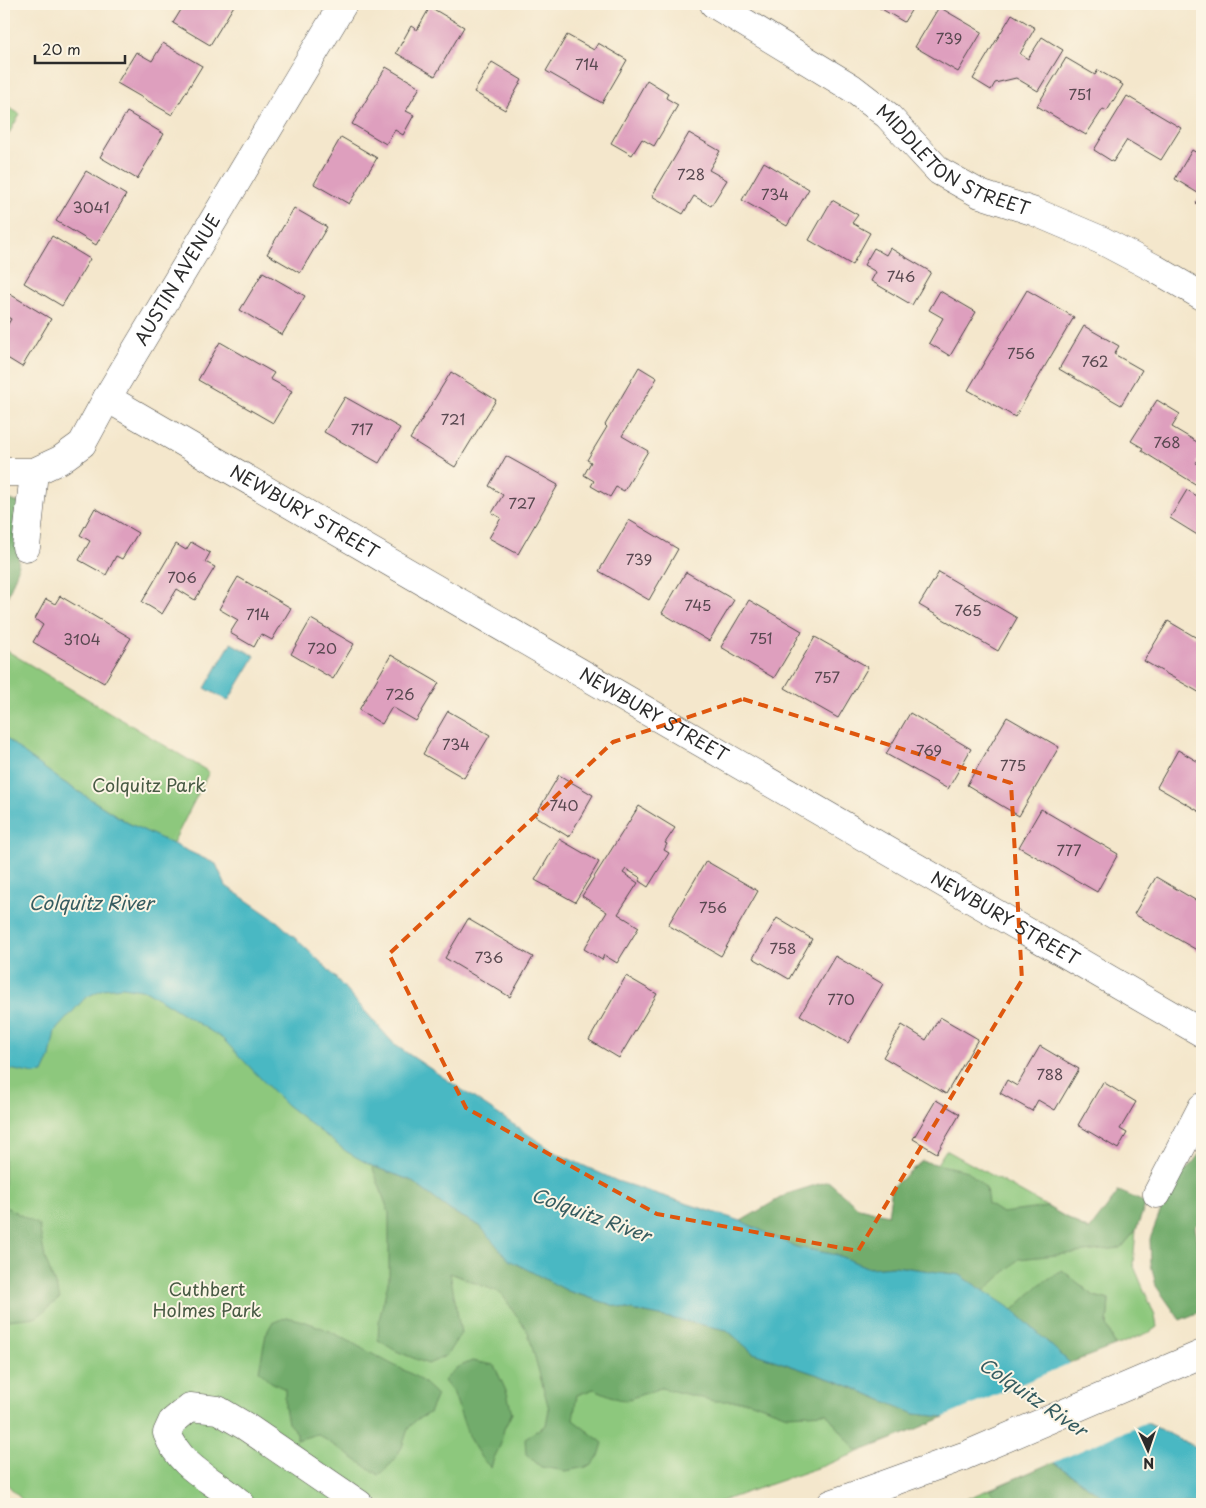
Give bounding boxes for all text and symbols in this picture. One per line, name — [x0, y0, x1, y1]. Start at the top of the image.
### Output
house number: 739 — [936, 26, 962, 49]
scale bar — [35, 32, 125, 64]
text: 20 m — [42, 37, 81, 60]
house number: 714 — [575, 52, 599, 75]
house number: 751 — [1069, 82, 1091, 105]
street label: MIDDLETON STREET — [871, 97, 1034, 222]
house number: 728 — [677, 162, 705, 185]
house number: 734 — [761, 182, 789, 205]
house number: 3041 — [73, 195, 109, 218]
street label: AUSTIN AVENUE — [127, 208, 226, 350]
house number: 746 — [887, 264, 915, 287]
house number: 756 — [1007, 341, 1035, 364]
house number: 762 — [1081, 349, 1109, 372]
house number: 721 — [441, 407, 465, 430]
house number: 717 — [351, 417, 374, 440]
house number: 768 — [1153, 430, 1181, 453]
street label: NEWBURY STREET — [225, 457, 385, 565]
house number: 727 — [509, 491, 536, 514]
house number: 739 — [626, 547, 652, 570]
house number: 706 — [167, 565, 197, 588]
house number: 745 — [684, 593, 712, 616]
house number: 765 — [954, 598, 982, 621]
house number: 714 — [246, 602, 270, 625]
house number: 751 — [750, 626, 772, 649]
house number: 3104 — [63, 627, 101, 650]
house number: 720 — [307, 636, 337, 659]
street label: NEWBURY STREET — [575, 660, 735, 768]
house number: 757 — [814, 665, 840, 688]
house number: 726 — [386, 682, 414, 705]
house number: 734 — [442, 732, 470, 755]
house number: 769 — [916, 738, 942, 761]
house number: 775 — [1000, 753, 1026, 776]
park label: Colquitz Park — [92, 771, 206, 798]
house number: 740 — [550, 793, 578, 816]
house number: 777 — [1057, 838, 1082, 861]
street label: NEWBURY STREET — [926, 864, 1086, 972]
water label: Colquitz River — [29, 888, 156, 916]
house number: 756 — [699, 895, 727, 918]
house number: 758 — [770, 936, 796, 959]
house number: 736 — [475, 945, 503, 968]
house number: 770 — [827, 987, 855, 1010]
house number: 788 — [1037, 1062, 1063, 1085]
water label: Colquitz River — [528, 1180, 657, 1249]
park label: Cuthbert Holmes Park — [152, 1275, 262, 1323]
water label: Colquitz River — [974, 1350, 1095, 1444]
north arrow — [1124, 1426, 1174, 1476]
text: N — [1143, 1453, 1155, 1474]

